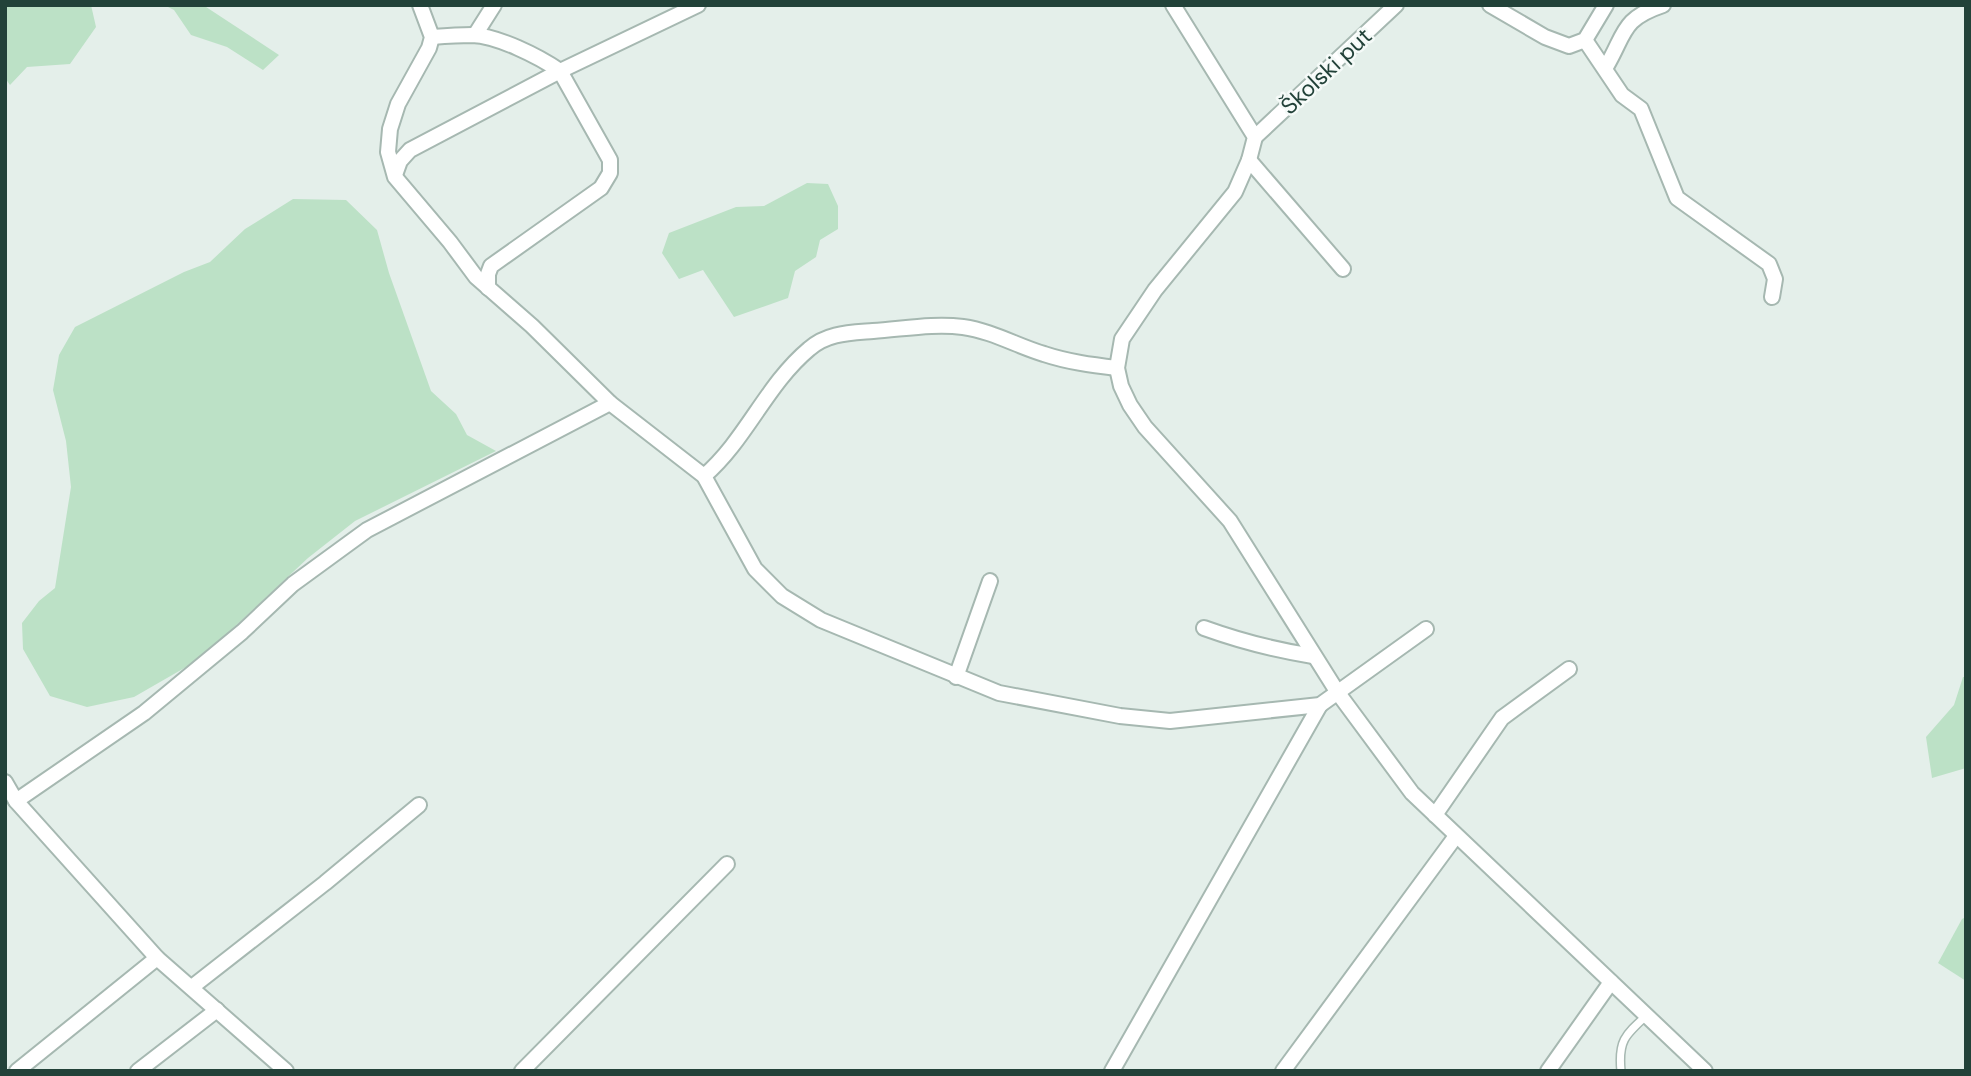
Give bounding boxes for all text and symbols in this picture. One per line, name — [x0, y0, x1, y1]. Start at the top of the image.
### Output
street label: Školski put — [1274, 21, 1378, 121]

